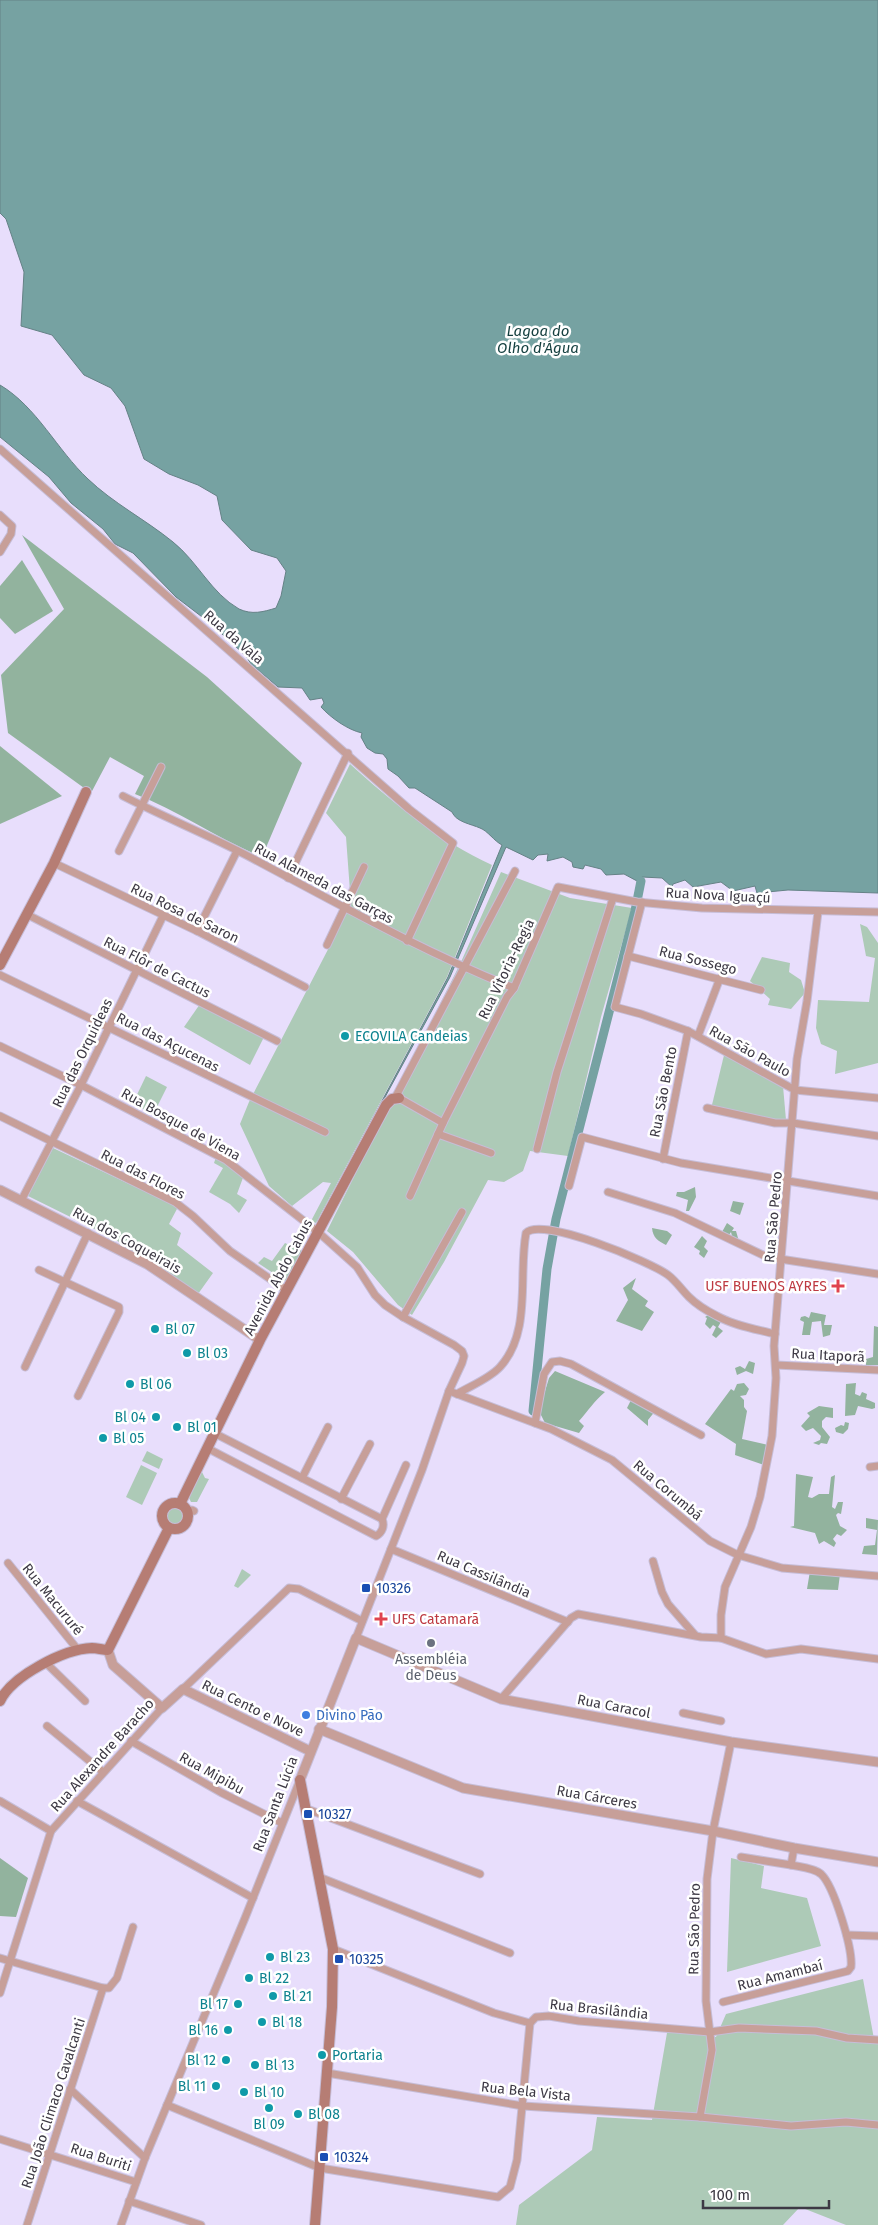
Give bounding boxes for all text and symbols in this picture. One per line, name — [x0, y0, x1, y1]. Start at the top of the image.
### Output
water label: Lagoa do Olho d'Água — [497, 322, 579, 357]
street label: Rua da Vala — [200, 607, 267, 668]
street label: Rua Alameda das Garças — [251, 840, 397, 928]
street label: Rua Rosa de Saron — [128, 880, 242, 947]
street label: Rua Nova Iguaçú — [665, 884, 771, 907]
street label: Rua Vitoria-Regia — [475, 916, 538, 1022]
street label: Rua Flôr de Cactus — [101, 933, 213, 1002]
street label: Rua Sossego — [657, 943, 739, 978]
street label: Rua das Orquideas — [49, 996, 116, 1110]
street label: Rua das Açucenas — [114, 1009, 222, 1076]
street label: Rua São Paulo — [706, 1022, 793, 1081]
place label: ECOVILA Candeias — [355, 1028, 468, 1045]
marker: ECOVILA Candeias — [339, 1030, 351, 1042]
street label: Rua São Bento — [646, 1045, 681, 1139]
street label: Rua Bosque de Viena — [118, 1085, 243, 1164]
street label: Rua das Flores — [98, 1146, 188, 1203]
street label: Rua São Pedro — [761, 1171, 786, 1264]
street label: Rua dos Coqueirais — [69, 1204, 184, 1278]
street label: Avenida Abdo Cabus — [241, 1216, 317, 1338]
place label: USF BUENOS AYRES — [705, 1278, 827, 1295]
marker: USF BUENOS AYRES — [831, 1279, 845, 1293]
place label: Bl 07 — [165, 1321, 195, 1338]
marker: Bl 07 — [149, 1323, 161, 1335]
place label: Bl 03 — [197, 1345, 228, 1362]
street label: Rua Itaporã — [791, 1345, 865, 1366]
marker: Bl 03 — [181, 1347, 193, 1359]
place label: Bl 06 — [140, 1376, 172, 1393]
marker: Bl 06 — [124, 1378, 136, 1390]
place label: Bl 04 — [114, 1409, 147, 1426]
marker: Bl 04 — [150, 1411, 162, 1423]
place label: Bl 01 — [187, 1419, 217, 1436]
marker: Bl 01 — [171, 1421, 183, 1433]
place label: Bl 05 — [113, 1430, 144, 1447]
marker: Bl 05 — [97, 1432, 109, 1444]
street label: Rua Corumbá — [630, 1457, 706, 1524]
street label: Rua Cassilândia — [435, 1547, 533, 1602]
street label: Rua Macururé — [19, 1560, 87, 1639]
place label: 10326 — [376, 1580, 411, 1597]
marker: 10326 — [360, 1582, 372, 1594]
place label: UFS Catamarã — [392, 1611, 479, 1628]
marker: UFS Catamarã — [374, 1612, 388, 1626]
marker: Assembléia de Deus — [425, 1637, 437, 1649]
place label: Assembléia de Deus — [395, 1651, 467, 1684]
street label: Rua Cento e Nove — [199, 1676, 307, 1741]
street label: Rua Caracol — [576, 1691, 652, 1722]
street label: Rua Alexandre Baracho — [47, 1695, 158, 1815]
place label: Divino Pão — [316, 1707, 383, 1724]
marker: Divino Pão — [300, 1709, 312, 1721]
street label: Rua Mipibu — [176, 1749, 247, 1798]
street label: Rua Santa Lúcia — [249, 1754, 301, 1854]
street label: Rua Cárceres — [555, 1782, 639, 1813]
place label: 10327 — [318, 1806, 352, 1823]
marker: 10327 — [302, 1808, 314, 1820]
street label: Rua São Pedro — [685, 1883, 704, 1975]
place label: Bl 23 — [280, 1949, 310, 1966]
marker: Bl 23 — [264, 1951, 276, 1963]
place label: 10325 — [349, 1951, 384, 1968]
marker: 10325 — [333, 1953, 345, 1965]
street label: Rua Amambaí — [736, 1957, 825, 1994]
place label: Bl 22 — [259, 1970, 289, 1987]
marker: Bl 22 — [243, 1972, 255, 1984]
place label: Bl 21 — [283, 1988, 312, 2005]
marker: Bl 21 — [267, 1990, 279, 2002]
place label: Bl 17 — [199, 1996, 228, 2013]
street label: Rua Brasilândia — [549, 1996, 649, 2023]
marker: Bl 17 — [232, 1998, 244, 2010]
place label: Bl 18 — [272, 2014, 302, 2031]
street label: Rua João Climaco Cavalcanti — [18, 2016, 89, 2190]
marker: Bl 18 — [256, 2016, 268, 2028]
place label: Bl 16 — [188, 2022, 218, 2039]
marker: Bl 16 — [222, 2024, 234, 2036]
place label: Portaria — [332, 2047, 383, 2064]
marker: Portaria — [316, 2049, 328, 2061]
place label: Bl 12 — [187, 2052, 216, 2069]
marker: Bl 12 — [220, 2054, 232, 2066]
place label: Bl 13 — [265, 2057, 294, 2074]
marker: Bl 13 — [249, 2059, 261, 2071]
place label: Bl 11 — [178, 2078, 206, 2095]
street label: Rua Bela Vista — [480, 2078, 572, 2105]
marker: Bl 11 — [210, 2080, 222, 2092]
place label: Bl 10 — [254, 2084, 284, 2101]
marker: Bl 10 — [238, 2086, 250, 2098]
marker: Bl 09 — [263, 2102, 275, 2114]
place label: Bl 08 — [308, 2106, 340, 2123]
marker: Bl 08 — [292, 2108, 304, 2120]
place label: Bl 09 — [253, 2116, 285, 2133]
street label: Rua Buriti — [68, 2140, 133, 2175]
place label: 10324 — [334, 2149, 369, 2166]
marker: 10324 — [318, 2151, 330, 2163]
scale bar — [703, 2178, 829, 2210]
text: 100 m — [710, 2186, 750, 2204]

